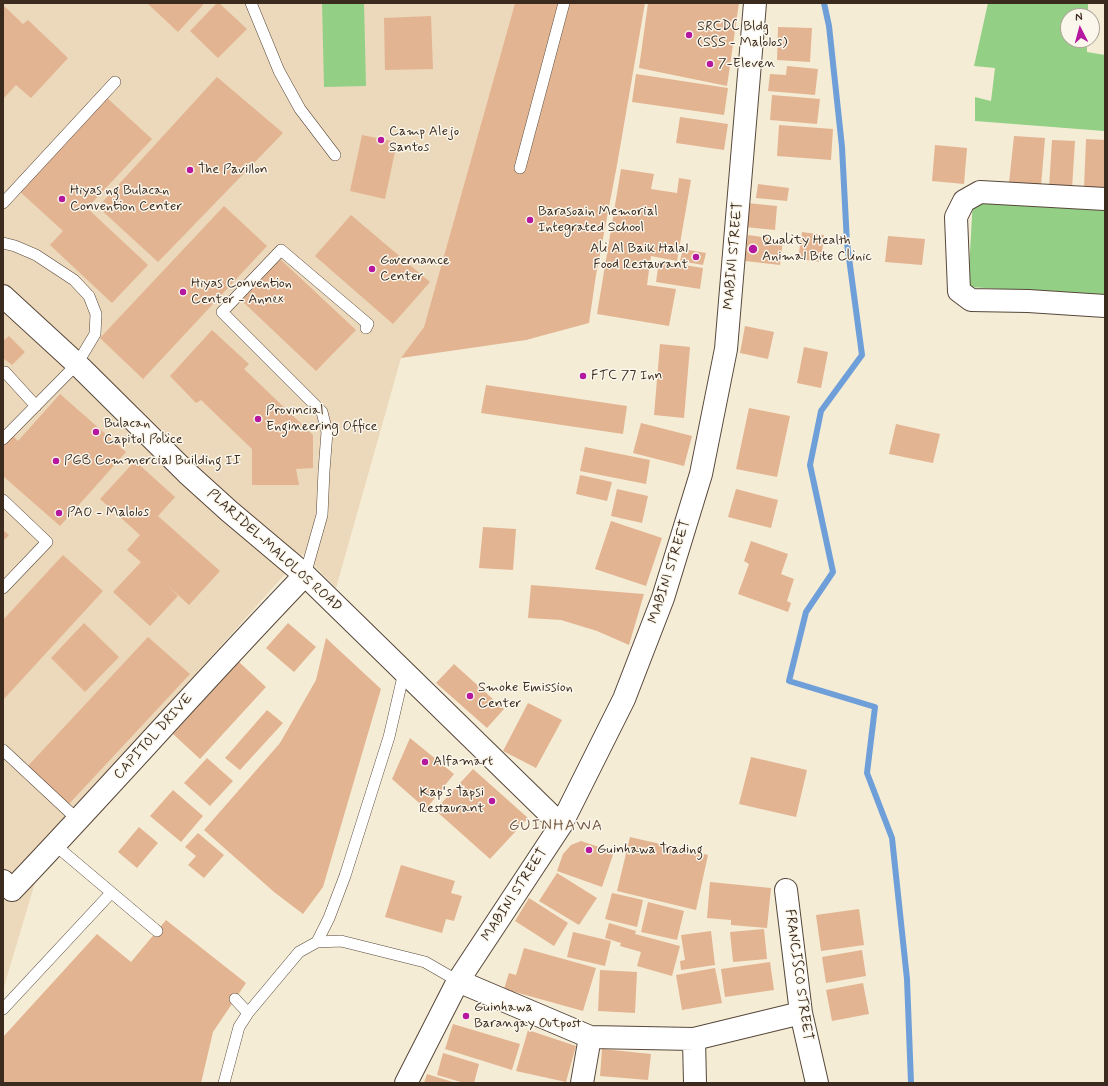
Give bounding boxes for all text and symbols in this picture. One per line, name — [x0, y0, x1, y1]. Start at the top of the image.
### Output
north arrow — [1060, 8, 1100, 48]
text: N — [1074, 10, 1083, 24]
place label: SRCDC Bldg (SSS - Malolos) — [697, 19, 788, 52]
marker: SRCDC Bldg (SSS - Malolos) — [684, 30, 694, 40]
place label: 7-Eleven — [718, 56, 776, 72]
marker: 7-Eleven — [705, 59, 715, 69]
place label: Camp Alejo Santos — [389, 124, 459, 156]
marker: Camp Alejo Santos — [376, 135, 386, 145]
place label: The Pavillon — [198, 162, 268, 178]
marker: The Pavillon — [185, 165, 195, 175]
place label: Hiyas ng Bulacan Convention Center — [70, 183, 182, 216]
marker: Hiyas ng Bulacan Convention Center — [57, 194, 67, 204]
street label: MABINI STREET — [721, 202, 747, 310]
place label: Barasoain Memorial Integrated School — [538, 204, 658, 236]
marker: Barasoain Memorial Integrated School — [525, 215, 535, 225]
place label: Quality Health Animal Bite Clinic — [762, 233, 872, 266]
place label: Ali Al Baik Halal Food Restaurant — [590, 241, 688, 274]
marker: Quality Health Animal Bite Clinic — [747, 243, 759, 255]
marker: Ali Al Baik Halal Food Restaurant — [691, 252, 701, 262]
place label: Governance Center — [380, 253, 450, 286]
marker: Governance Center — [367, 264, 377, 274]
place label: Hiyas Convention Center - Annex — [191, 276, 292, 308]
marker: Hiyas Convention Center - Annex — [178, 287, 188, 297]
place label: FTC 77 Inn — [591, 368, 662, 384]
marker: FTC 77 Inn — [578, 371, 588, 381]
place label: Provincial Engineering Office — [266, 403, 377, 436]
marker: Provincial Engineering Office — [253, 414, 263, 424]
place label: Bulacan Capitol Police — [104, 416, 183, 448]
marker: Bulacan Capitol Police — [91, 427, 101, 437]
place label: PGB Commercial Building II — [64, 453, 241, 469]
marker: PGB Commercial Building II — [51, 456, 61, 466]
street label: PLARIDEL-MALOLOS ROAD — [203, 486, 345, 616]
place label: PAO - Malolos — [67, 505, 149, 521]
marker: PAO - Malolos — [54, 508, 64, 518]
street label: MABINI STREET — [645, 518, 695, 626]
place label: Smoke Emission Center — [478, 680, 573, 712]
street label: CAPITOL DRIVE — [111, 690, 197, 784]
marker: Smoke Emission Center — [465, 691, 475, 701]
place label: Alfamart — [433, 754, 493, 770]
marker: Alfamart — [420, 757, 430, 767]
place label: Kap's Tapsi Restaurant — [419, 785, 484, 818]
marker: Kap's Tapsi Restaurant — [487, 796, 497, 806]
district label: GUINHAWA — [508, 817, 604, 837]
place label: Guinhawa Trading — [597, 842, 703, 858]
street label: MABINI STREET — [479, 845, 551, 945]
marker: Guinhawa Trading — [584, 845, 594, 855]
street label: FRANCISCO STREET — [780, 908, 816, 1042]
place label: Guinhawa Barangay Outpost — [474, 1000, 581, 1032]
marker: Guinhawa Barangay Outpost — [461, 1011, 471, 1021]

